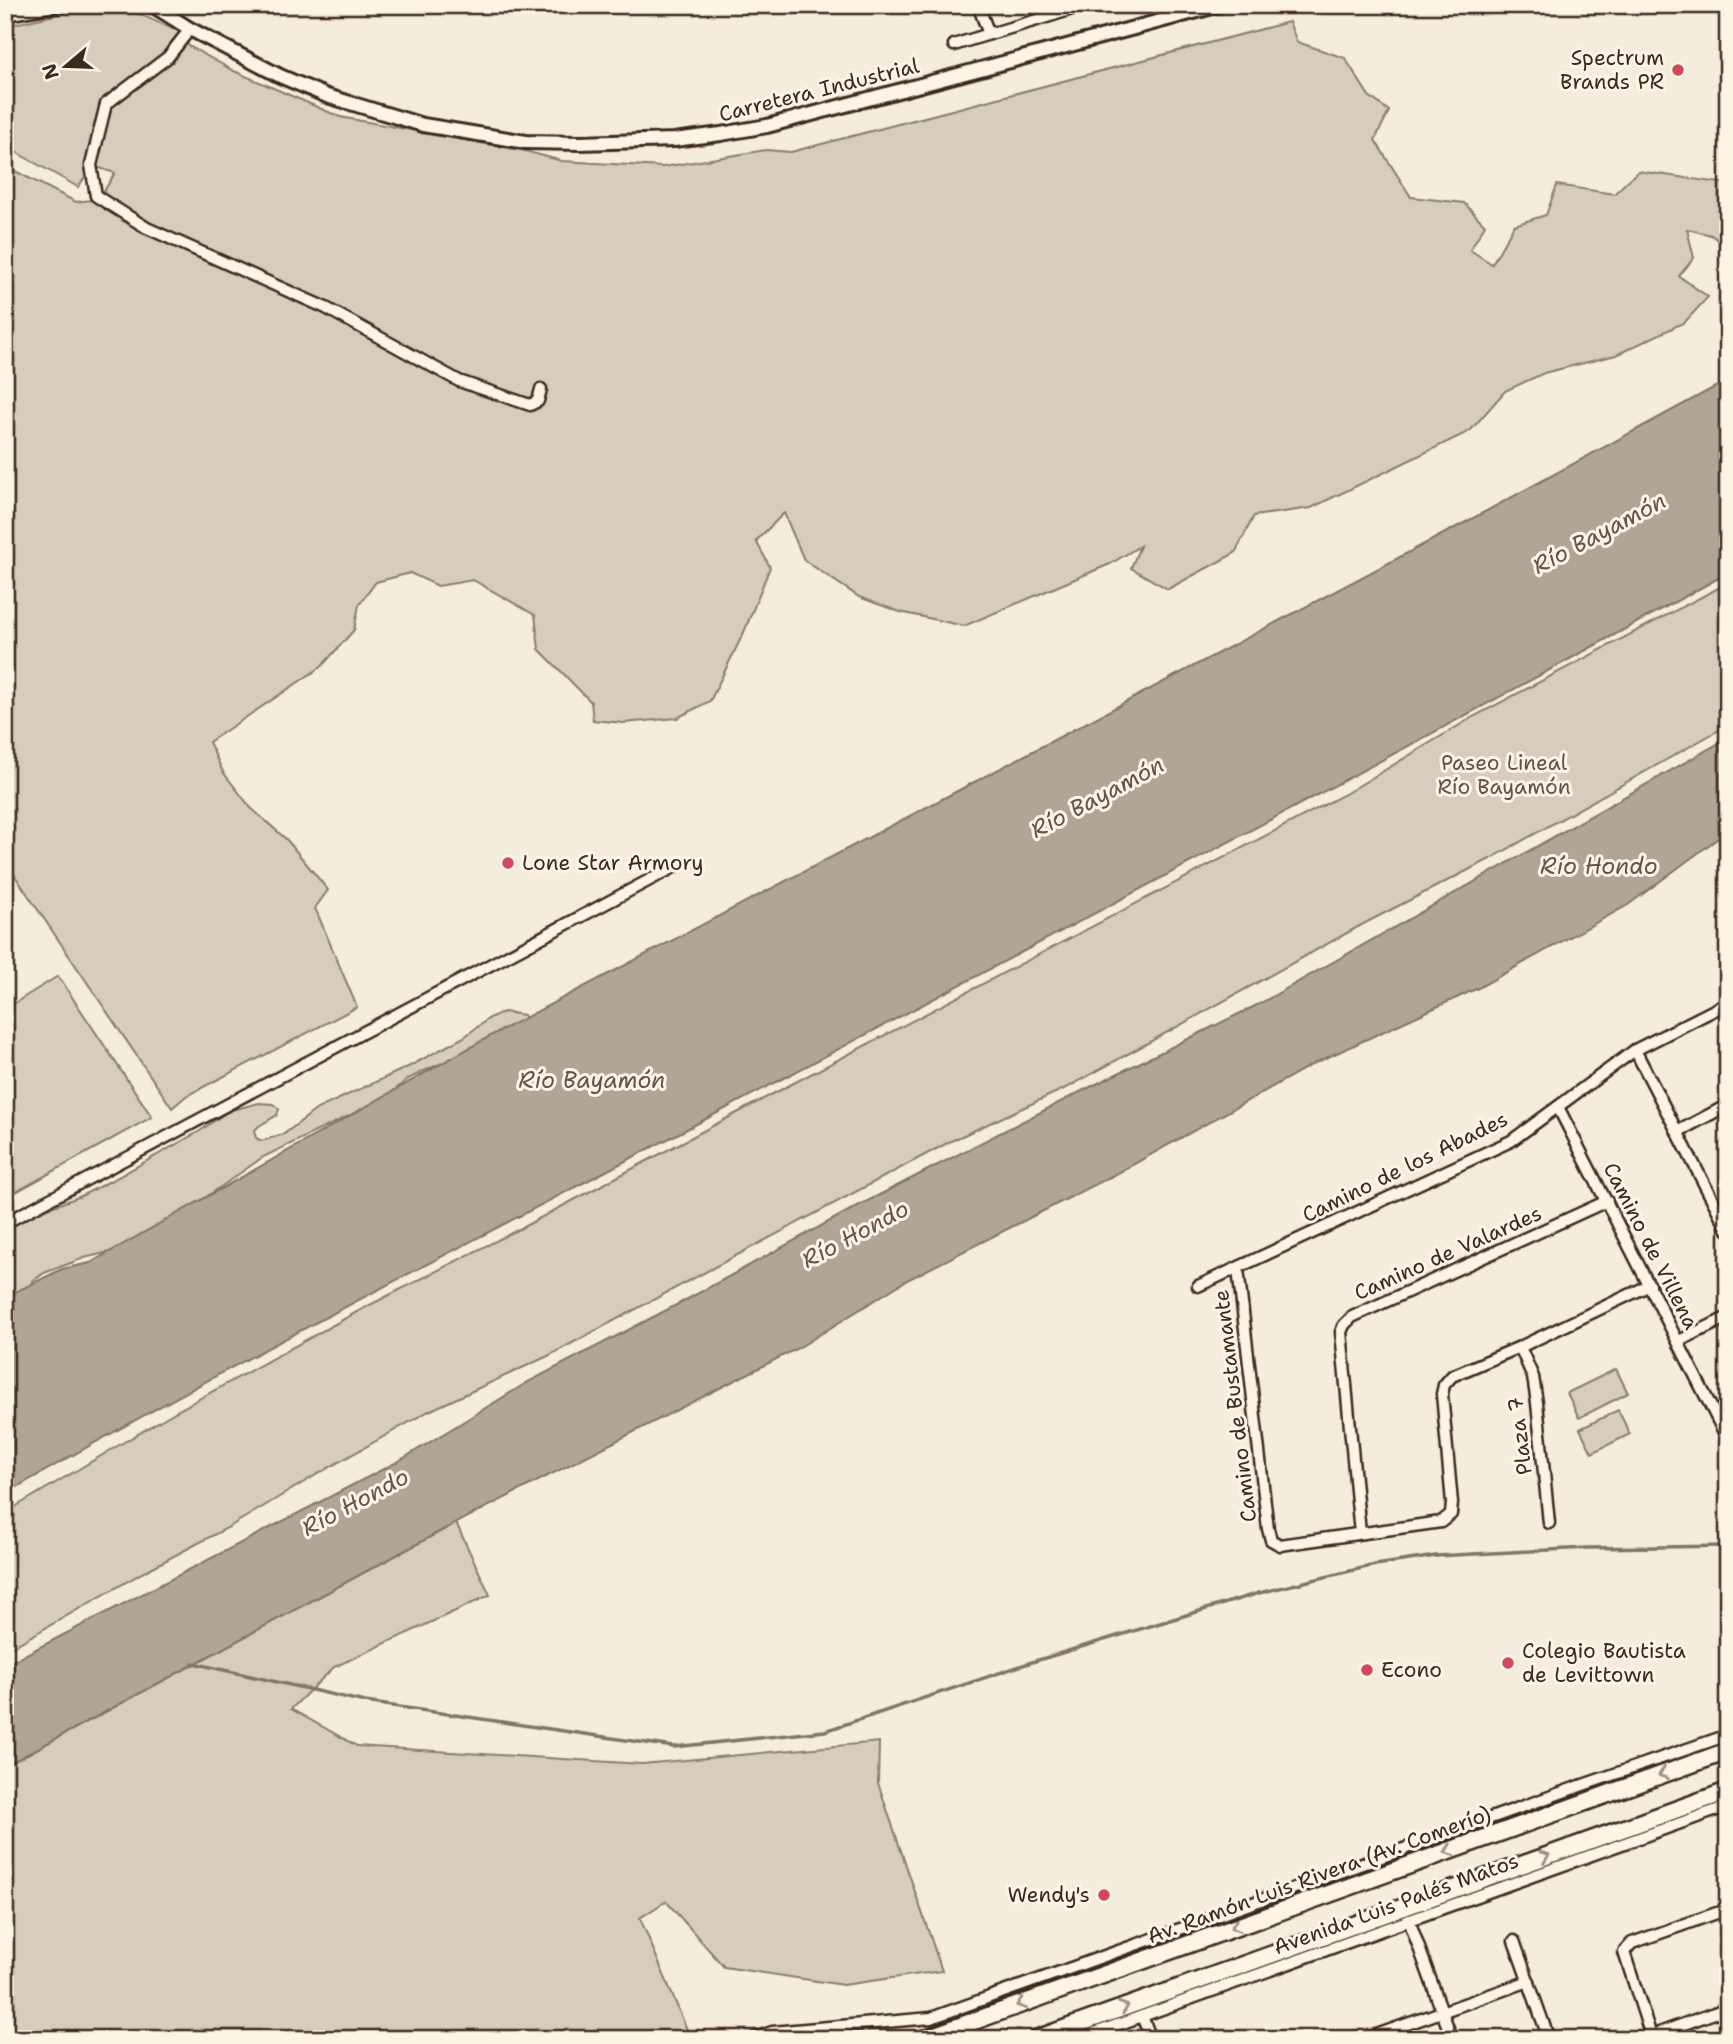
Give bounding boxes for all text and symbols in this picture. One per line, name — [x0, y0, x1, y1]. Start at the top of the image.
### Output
north arrow — [32, 32, 102, 102]
place label: Spectrum Brands PR — [1560, 44, 1664, 96]
street label: Carretera Industrial — [716, 51, 923, 128]
text: N — [36, 60, 65, 83]
marker: Spectrum Brands PR — [1670, 62, 1686, 78]
water label: Río Bayamón — [1527, 485, 1671, 581]
water label: Río Bayamón — [1025, 749, 1169, 845]
park label: Paseo Lineal Río Bayamón — [1437, 749, 1571, 801]
place label: Lone Star Armory — [522, 849, 704, 877]
water label: Río Hondo — [1540, 851, 1658, 881]
marker: Lone Star Armory — [500, 855, 516, 871]
water label: Río Bayamón — [518, 1065, 666, 1095]
street label: Camino de los Abades — [1297, 1105, 1513, 1229]
street label: Camino de Villena — [1597, 1158, 1705, 1334]
water label: Río Hondo — [796, 1193, 914, 1275]
street label: Camino de Valardes — [1350, 1199, 1546, 1307]
street label: Camino de Bustamante — [1207, 1288, 1263, 1524]
street label: Plaza 7 — [1501, 1395, 1539, 1477]
water label: Río Hondo — [296, 1461, 414, 1543]
place label: Colegio Bautista de Levittown — [1522, 1637, 1686, 1689]
marker: Colegio Bautista de Levittown — [1500, 1655, 1516, 1671]
place label: Econo — [1381, 1656, 1442, 1684]
marker: Econo — [1359, 1662, 1375, 1678]
one-way arrow — [1658, 1766, 1670, 1780]
street label: Av. Ramón Luis Rivera (Av. Comerío) — [1143, 1800, 1495, 1950]
one-way arrow — [1444, 1843, 1456, 1857]
street label: Avenida Luis Palés Matos — [1270, 1847, 1522, 1961]
one-way arrow — [1539, 1851, 1551, 1865]
place label: Wendy's — [1007, 1881, 1090, 1909]
marker: Wendy's — [1096, 1887, 1112, 1903]
one-way arrow — [1230, 1919, 1242, 1933]
one-way arrow — [1015, 1996, 1027, 2010]
one-way arrow — [1117, 2002, 1129, 2016]

